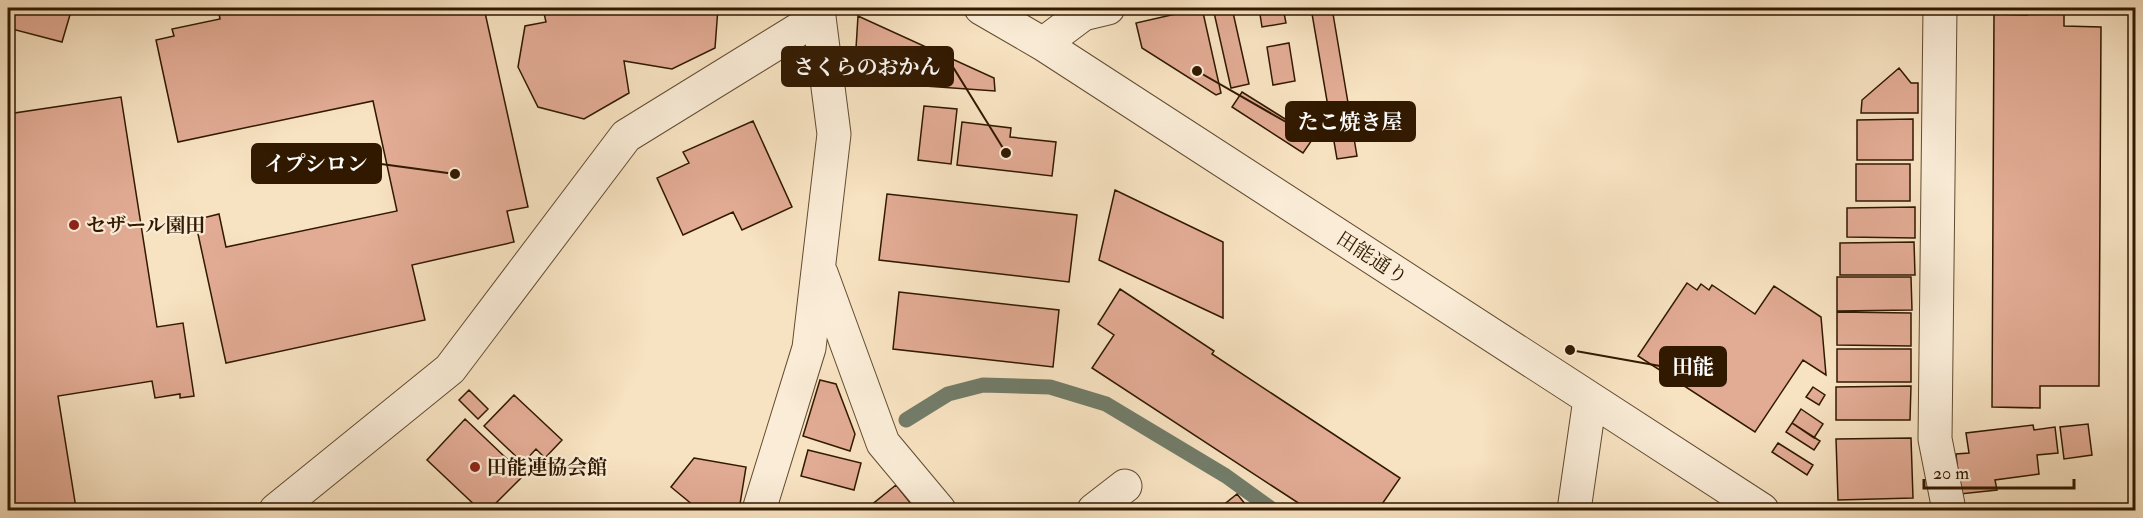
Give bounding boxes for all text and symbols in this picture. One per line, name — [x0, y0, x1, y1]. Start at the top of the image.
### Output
callout: さくらのおかん — [782, 47, 953, 86]
text: さくらのおかん — [794, 54, 941, 81]
callout: たこ焼き屋 — [1286, 102, 1415, 141]
text: たこ焼き屋 — [1298, 109, 1403, 136]
callout: イプシロン — [252, 144, 381, 183]
text: イプシロン — [264, 151, 368, 178]
place label: セザール園田 — [86, 213, 206, 238]
marker: セザール園田 — [67, 218, 81, 232]
street label: 田能通り — [1332, 226, 1412, 290]
callout: 田能 — [1660, 347, 1726, 386]
text: 田能 — [1672, 354, 1714, 381]
scale bar — [1924, 452, 2074, 490]
place label: 田能連協会館 — [487, 455, 607, 480]
marker: 田能連協会館 — [468, 460, 482, 474]
text: 20 m — [1933, 462, 1969, 485]

